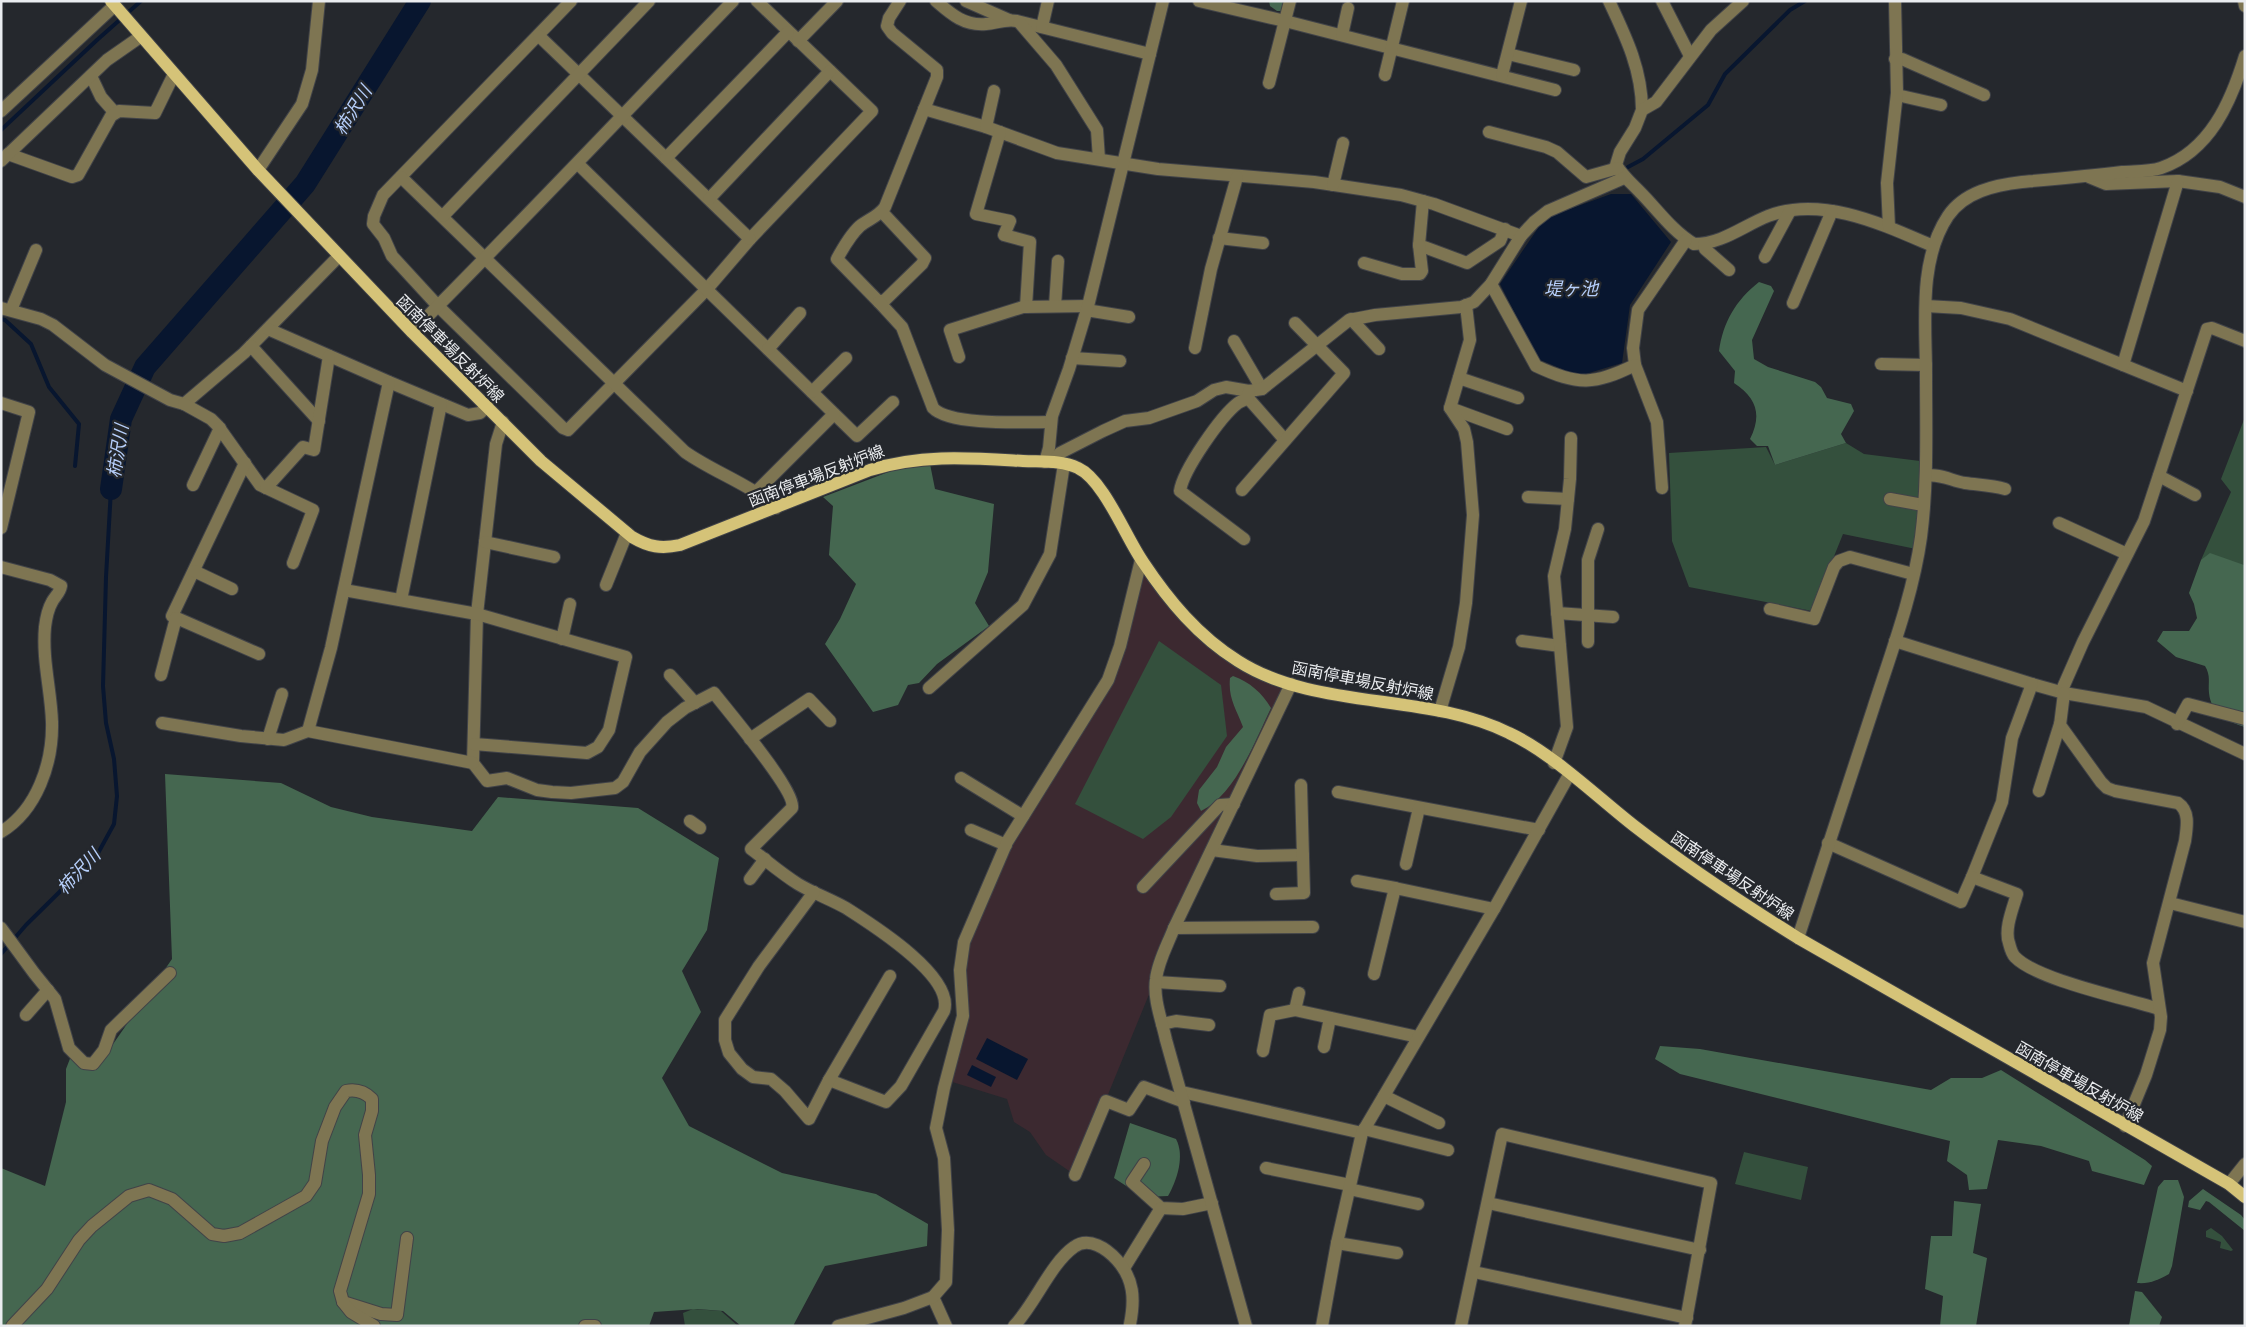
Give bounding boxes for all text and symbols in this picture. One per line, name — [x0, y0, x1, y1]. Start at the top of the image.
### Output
water label: 柿沢川 — [328, 80, 377, 139]
water label: 堤ヶ池 — [1544, 277, 1600, 299]
street label: 函南停車場反射炉線 — [393, 290, 509, 406]
water label: 柿沢川 — [102, 421, 132, 479]
street label: 函南停車場反射炉線 — [745, 440, 887, 510]
street label: 函南停車場反射炉線 — [1291, 657, 1435, 703]
street label: 函南停車場反射炉線 — [1668, 827, 1798, 923]
water label: 柿沢川 — [52, 842, 106, 898]
street label: 函南停車場反射炉線 — [2013, 1037, 2147, 1125]

